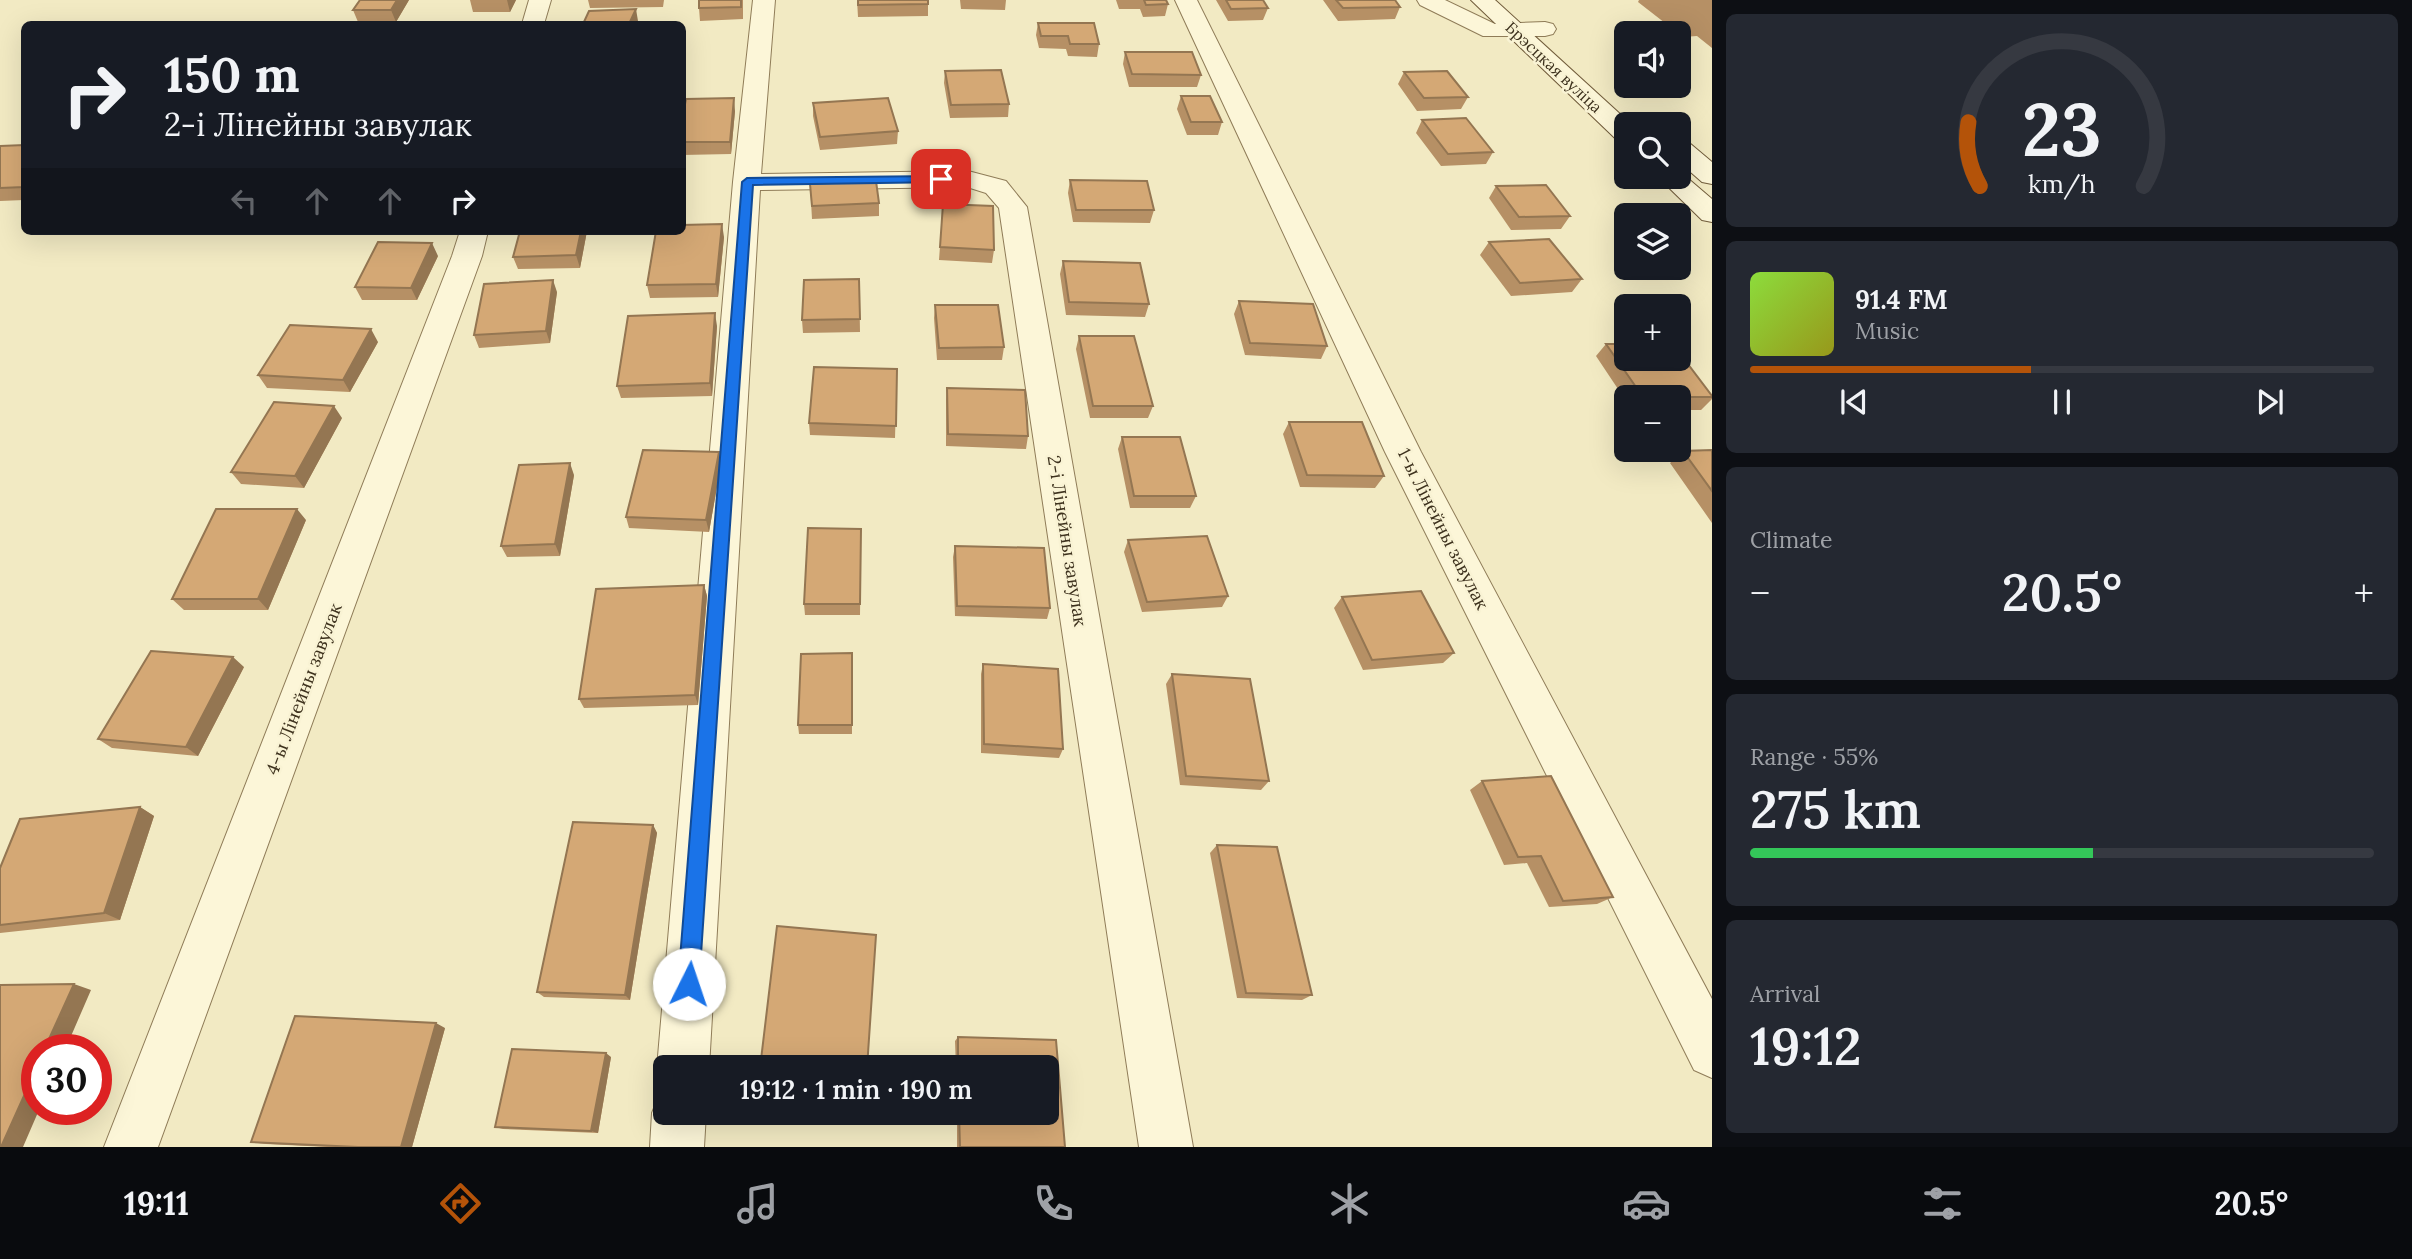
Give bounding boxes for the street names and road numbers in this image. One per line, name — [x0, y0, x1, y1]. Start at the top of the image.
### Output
street label: Брэсцкая вуліца — [1501, 17, 1607, 117]
street label: 1-ы Лінейны завулак — [1393, 444, 1494, 614]
street label: 2-і Лінейны завулак — [1043, 454, 1092, 628]
street label: 4-ы Лінейны завулак — [260, 600, 347, 778]

